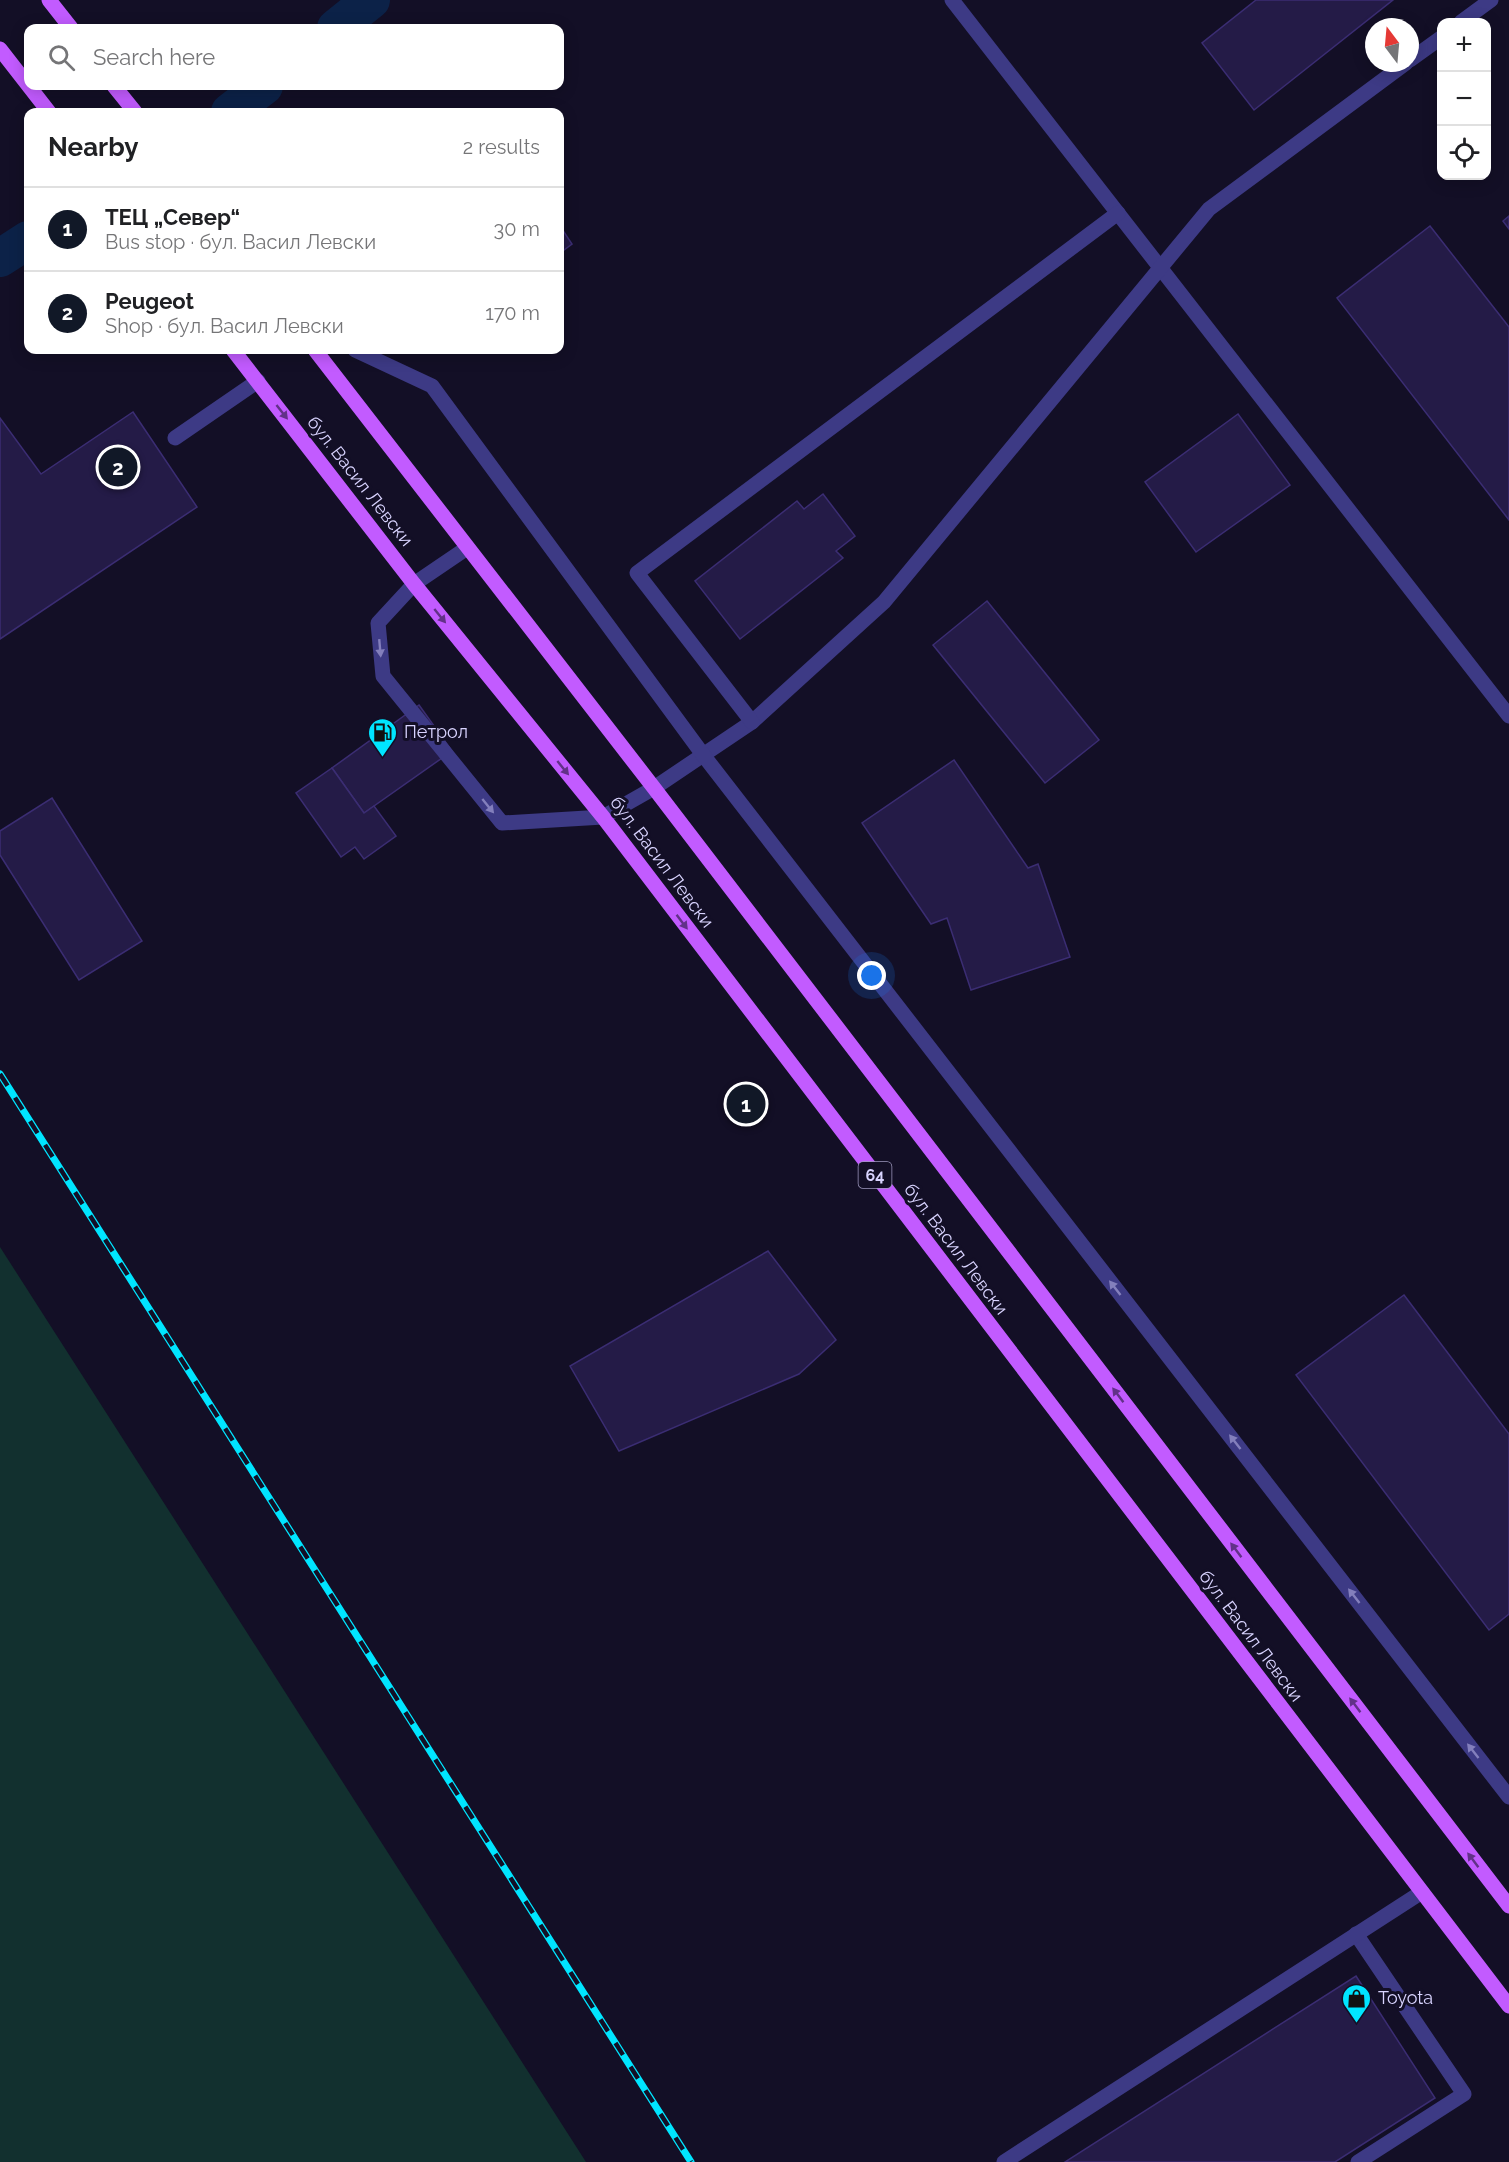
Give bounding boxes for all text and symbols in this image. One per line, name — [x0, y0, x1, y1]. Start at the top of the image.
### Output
north arrow — [1365, 18, 1419, 72]
map controls — [1437, 18, 1491, 180]
button: + — [1437, 18, 1491, 72]
search box — [24, 24, 564, 90]
icon: search — [45, 41, 78, 74]
text: Search here — [93, 44, 215, 70]
button: − — [1437, 72, 1491, 126]
button: locate — [1437, 126, 1491, 180]
text: Nearby — [48, 132, 138, 162]
text: 2 results — [463, 135, 540, 159]
text: ТЕЦ „Север“ — [105, 204, 240, 230]
text: 1 — [63, 217, 72, 241]
text: 30 m — [494, 217, 540, 241]
text: Bus stop · бул. Васил Левски — [105, 230, 376, 254]
text: Peugeot — [105, 288, 194, 314]
text: 2 — [62, 301, 73, 325]
text: 170 m — [485, 301, 540, 325]
text: Shop · бул. Васил Левски — [105, 314, 344, 338]
one-way arrow — [276, 404, 288, 420]
street label: бул. Васил Левски — [303, 412, 418, 550]
pin: 2 — [98, 444, 138, 490]
one-way arrow — [434, 608, 447, 624]
one-way arrow — [375, 639, 385, 658]
fuel station icon: Петрол — [367, 716, 399, 758]
place label: Петрол — [404, 721, 468, 742]
one-way arrow — [556, 760, 569, 775]
street label: бул. Васил Левски — [606, 792, 719, 932]
one-way arrow — [481, 798, 494, 813]
one-way arrow — [676, 914, 688, 929]
your location — [857, 961, 886, 990]
pin: 1 — [726, 1082, 766, 1126]
road number: 64 — [858, 1162, 892, 1188]
street label: бул. Васил Левски — [900, 1179, 1013, 1319]
one-way arrow — [1109, 1280, 1122, 1296]
one-way arrow — [1112, 1387, 1124, 1403]
one-way arrow — [1229, 1435, 1241, 1450]
one-way arrow — [1230, 1542, 1243, 1558]
street label: бул. Васил Левски — [1195, 1566, 1308, 1706]
one-way arrow — [1348, 1589, 1360, 1605]
one-way arrow — [1349, 1697, 1361, 1713]
one-way arrow — [1468, 1743, 1480, 1758]
one-way arrow — [1468, 1852, 1480, 1867]
shop icon: Toyota — [1341, 1982, 1373, 2024]
place label: Toyota — [1378, 1987, 1433, 2008]

